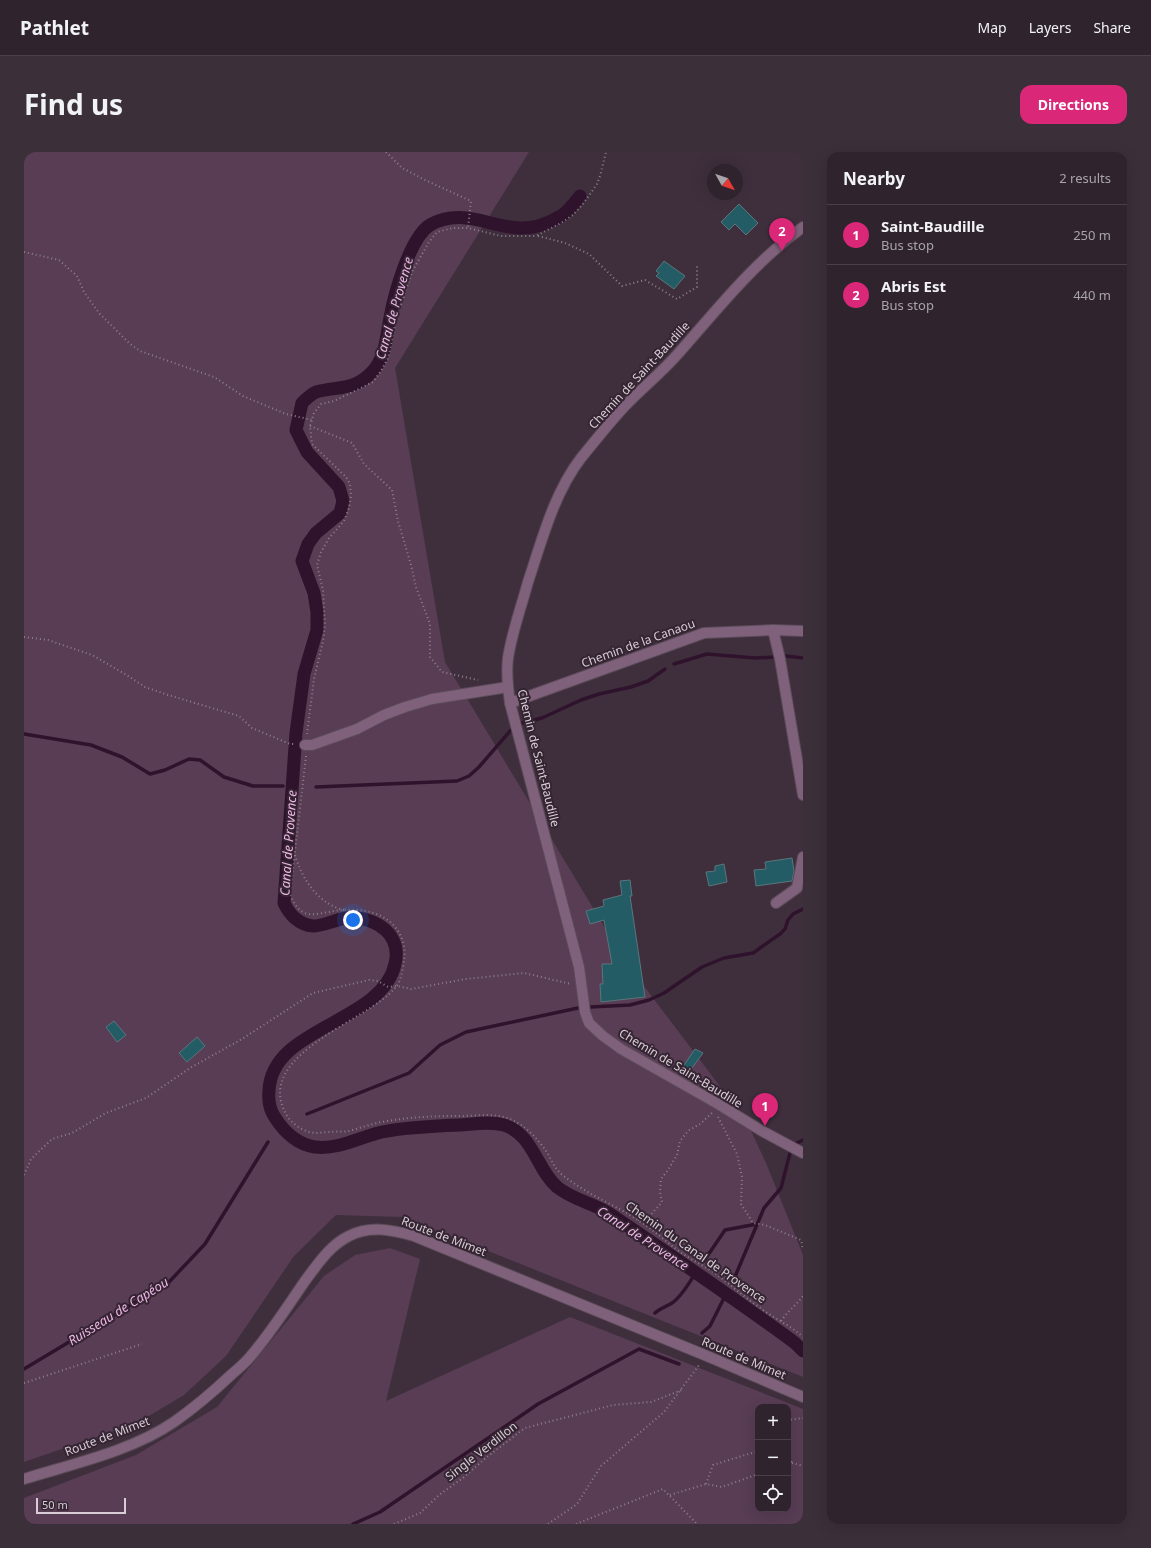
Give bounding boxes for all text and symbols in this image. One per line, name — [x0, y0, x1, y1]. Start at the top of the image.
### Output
text: Pathlet — [20, 15, 89, 41]
text: Map — [978, 18, 1007, 37]
text: Layers — [1029, 18, 1071, 37]
text: Share — [1093, 18, 1131, 37]
text: Find us — [24, 85, 123, 123]
button: Directions — [1020, 85, 1127, 124]
north arrow — [707, 164, 743, 200]
text: Nearby — [843, 167, 905, 190]
text: 2 results — [1059, 169, 1111, 187]
text: Saint-Baudille — [881, 216, 984, 236]
pin: 2 — [769, 218, 795, 251]
text: 1 — [852, 226, 860, 244]
text: 250 m — [1073, 226, 1111, 244]
text: Bus stop — [881, 236, 934, 254]
water label: Canal de Provence — [371, 254, 417, 361]
text: Abris Est — [881, 276, 946, 296]
text: 2 — [852, 286, 860, 304]
text: 440 m — [1073, 286, 1111, 304]
text: Bus stop — [881, 296, 934, 314]
street label: Chemin de Saint-Baudille — [585, 317, 694, 432]
street label: Chemin de la Canaou — [579, 614, 697, 672]
street label: Chemin de Saint-Baudille — [514, 687, 564, 829]
water label: Canal de Provence — [275, 789, 301, 896]
your location — [343, 910, 363, 930]
street label: Chemin de Saint-Baudille — [616, 1024, 746, 1112]
pin: 1 — [752, 1093, 778, 1126]
street label: Chemin du Canal de Provence — [622, 1197, 770, 1307]
water label: Canal de Provence — [594, 1202, 693, 1275]
street label: Route de Mimet — [399, 1212, 490, 1260]
water label: Ruisseau de Capéou — [64, 1272, 172, 1349]
street label: Route de Mimet — [699, 1333, 789, 1384]
map controls — [755, 1404, 791, 1512]
button: + — [755, 1404, 791, 1440]
street label: Route de Mimet — [62, 1412, 153, 1460]
street label: Single Verdillon — [441, 1417, 521, 1485]
button: − — [755, 1440, 791, 1476]
button: locate — [755, 1476, 791, 1512]
scale bar — [36, 1496, 126, 1515]
text: 50 m — [42, 1497, 68, 1512]

